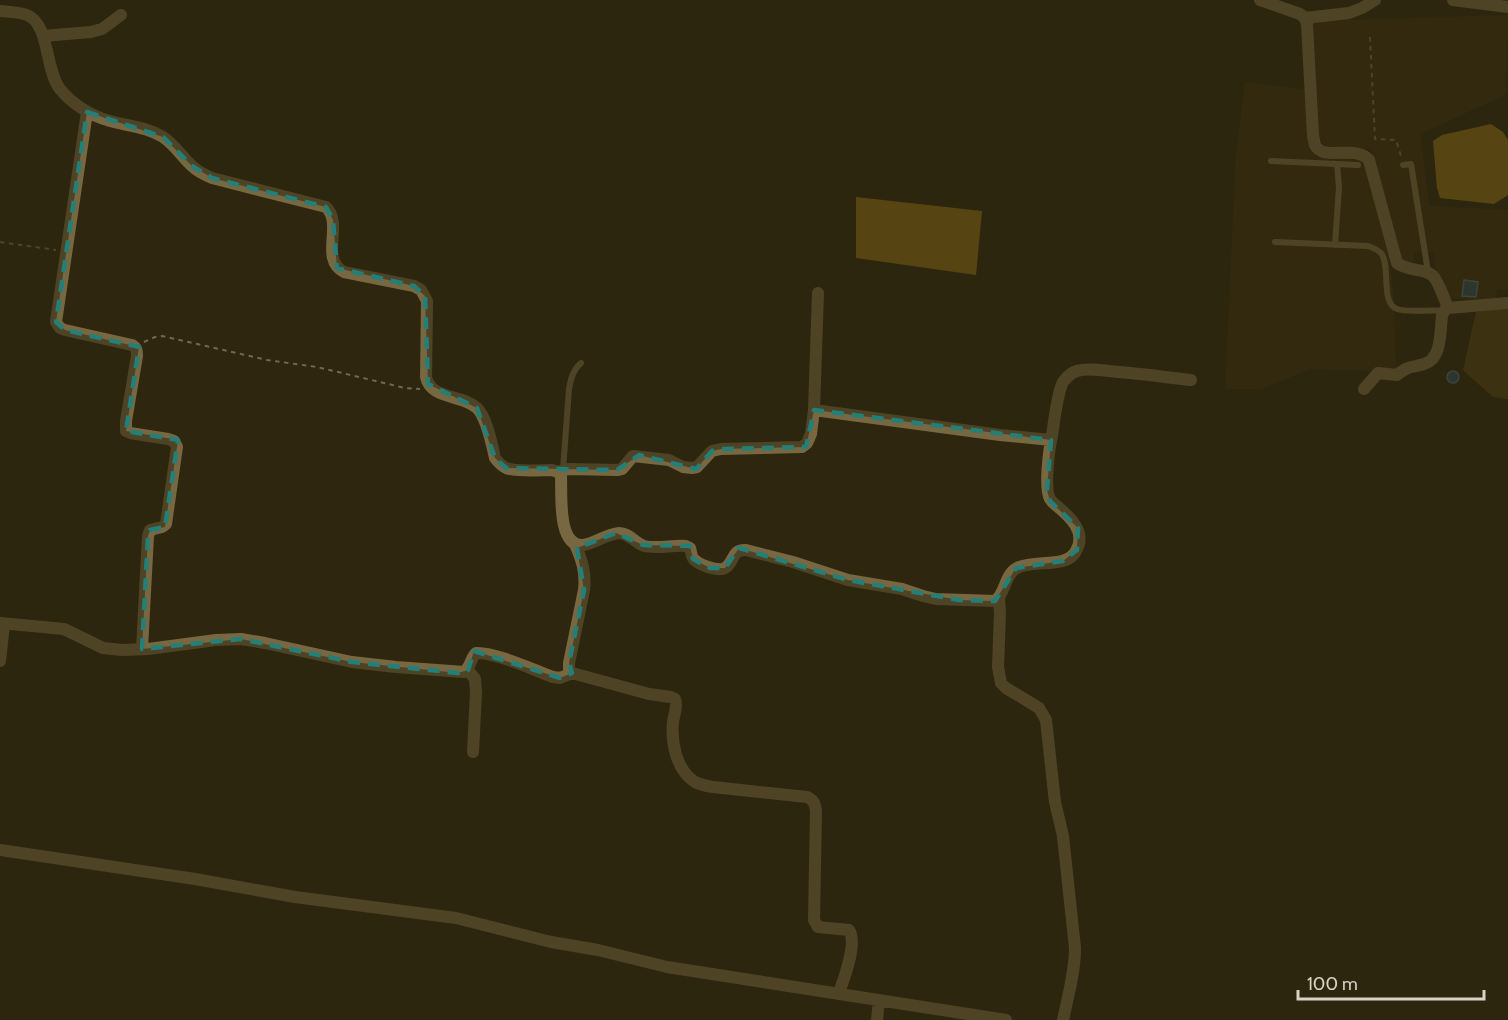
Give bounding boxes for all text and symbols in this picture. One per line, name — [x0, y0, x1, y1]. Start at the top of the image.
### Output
scale bar — [1298, 963, 1484, 1001]
text: 100 m — [1307, 973, 1358, 995]

